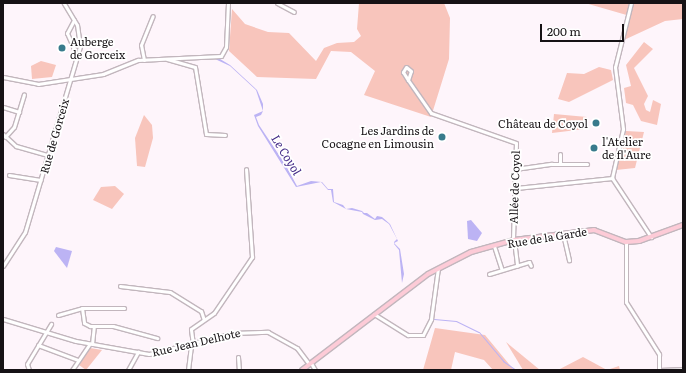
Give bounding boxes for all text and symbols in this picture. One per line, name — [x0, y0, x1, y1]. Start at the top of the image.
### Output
scale bar — [542, 16, 626, 42]
text: 200 m — [547, 22, 581, 40]
place label: Auberge de Gorceix — [70, 35, 125, 61]
marker: Auberge de Gorceix — [57, 43, 67, 53]
street label: Rue de Gorceix — [37, 97, 71, 175]
place label: Château de Coyol — [498, 116, 588, 130]
marker: Château de Coyol — [591, 118, 601, 128]
place label: Les Jardins de Cocagne en Limousin — [322, 124, 434, 150]
water label: Le Coyol — [268, 132, 304, 178]
marker: Les Jardins de Cocagne en Limousin — [437, 132, 447, 142]
place label: l'Atelier de fl'Aure — [602, 135, 651, 161]
marker: l'Atelier de fl'Aure — [589, 143, 599, 153]
street label: Allée de Coyol — [506, 150, 522, 224]
street label: Rue de la Garde — [506, 224, 588, 250]
street label: Rue Jean Delhote — [151, 325, 241, 359]

